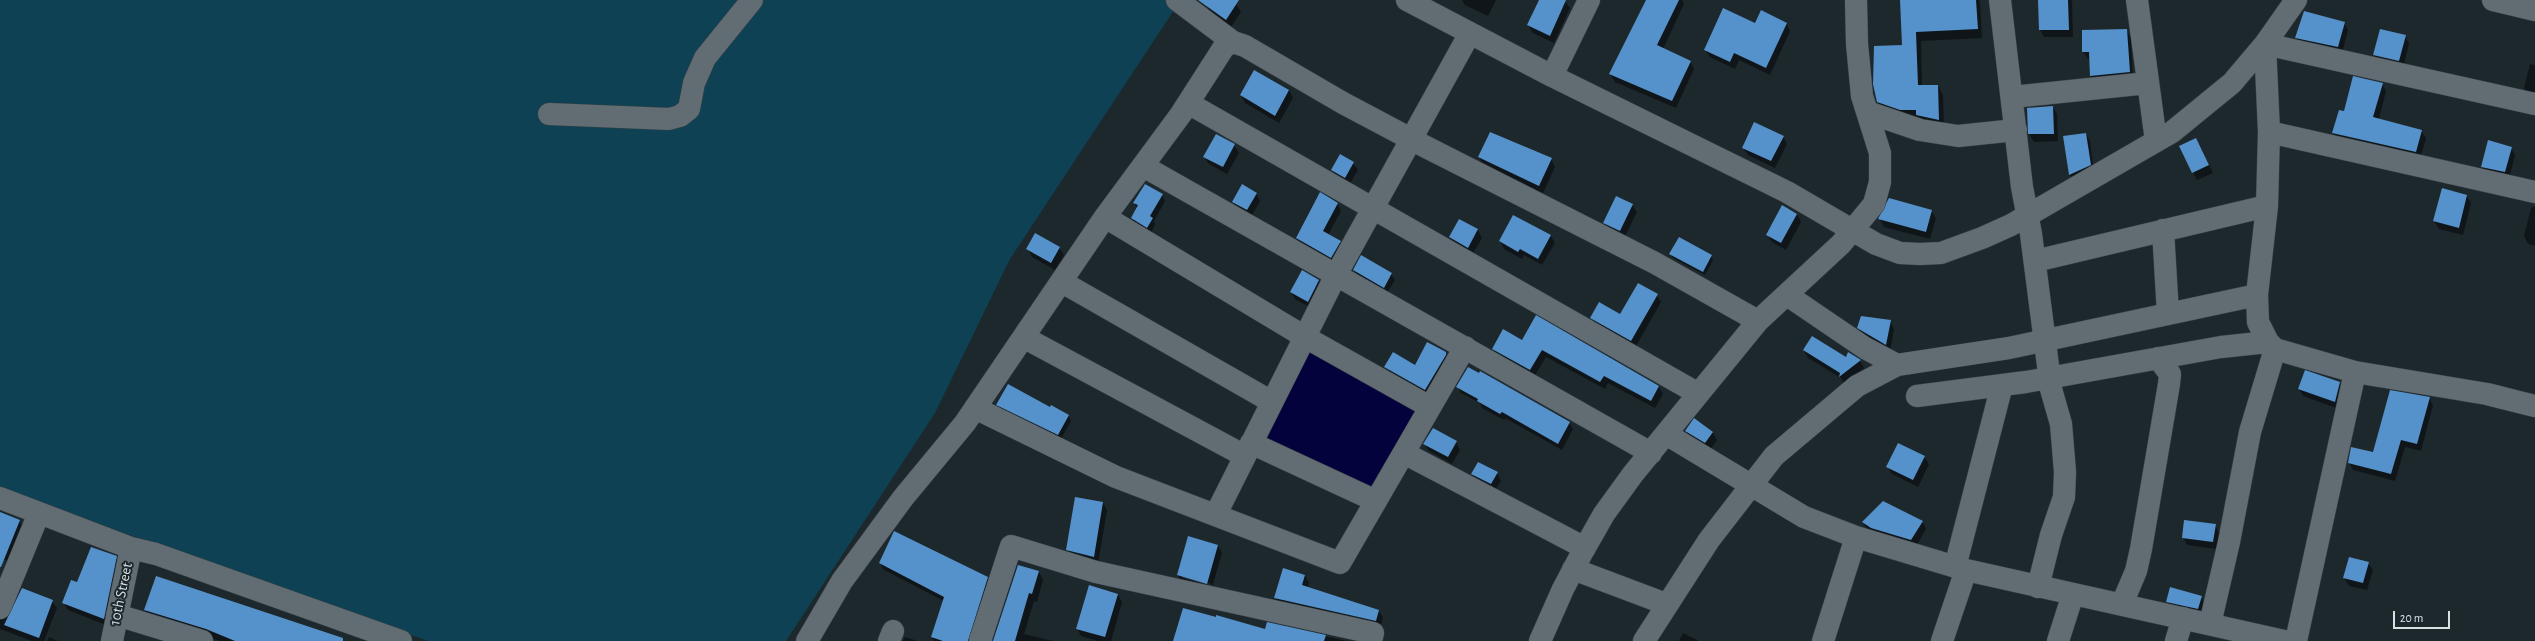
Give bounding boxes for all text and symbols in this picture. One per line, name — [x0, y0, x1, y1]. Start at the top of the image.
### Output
street label: 10th Street — [106, 561, 136, 627]
scale bar — [2395, 603, 2452, 629]
text: 20 m — [2400, 612, 2423, 624]

